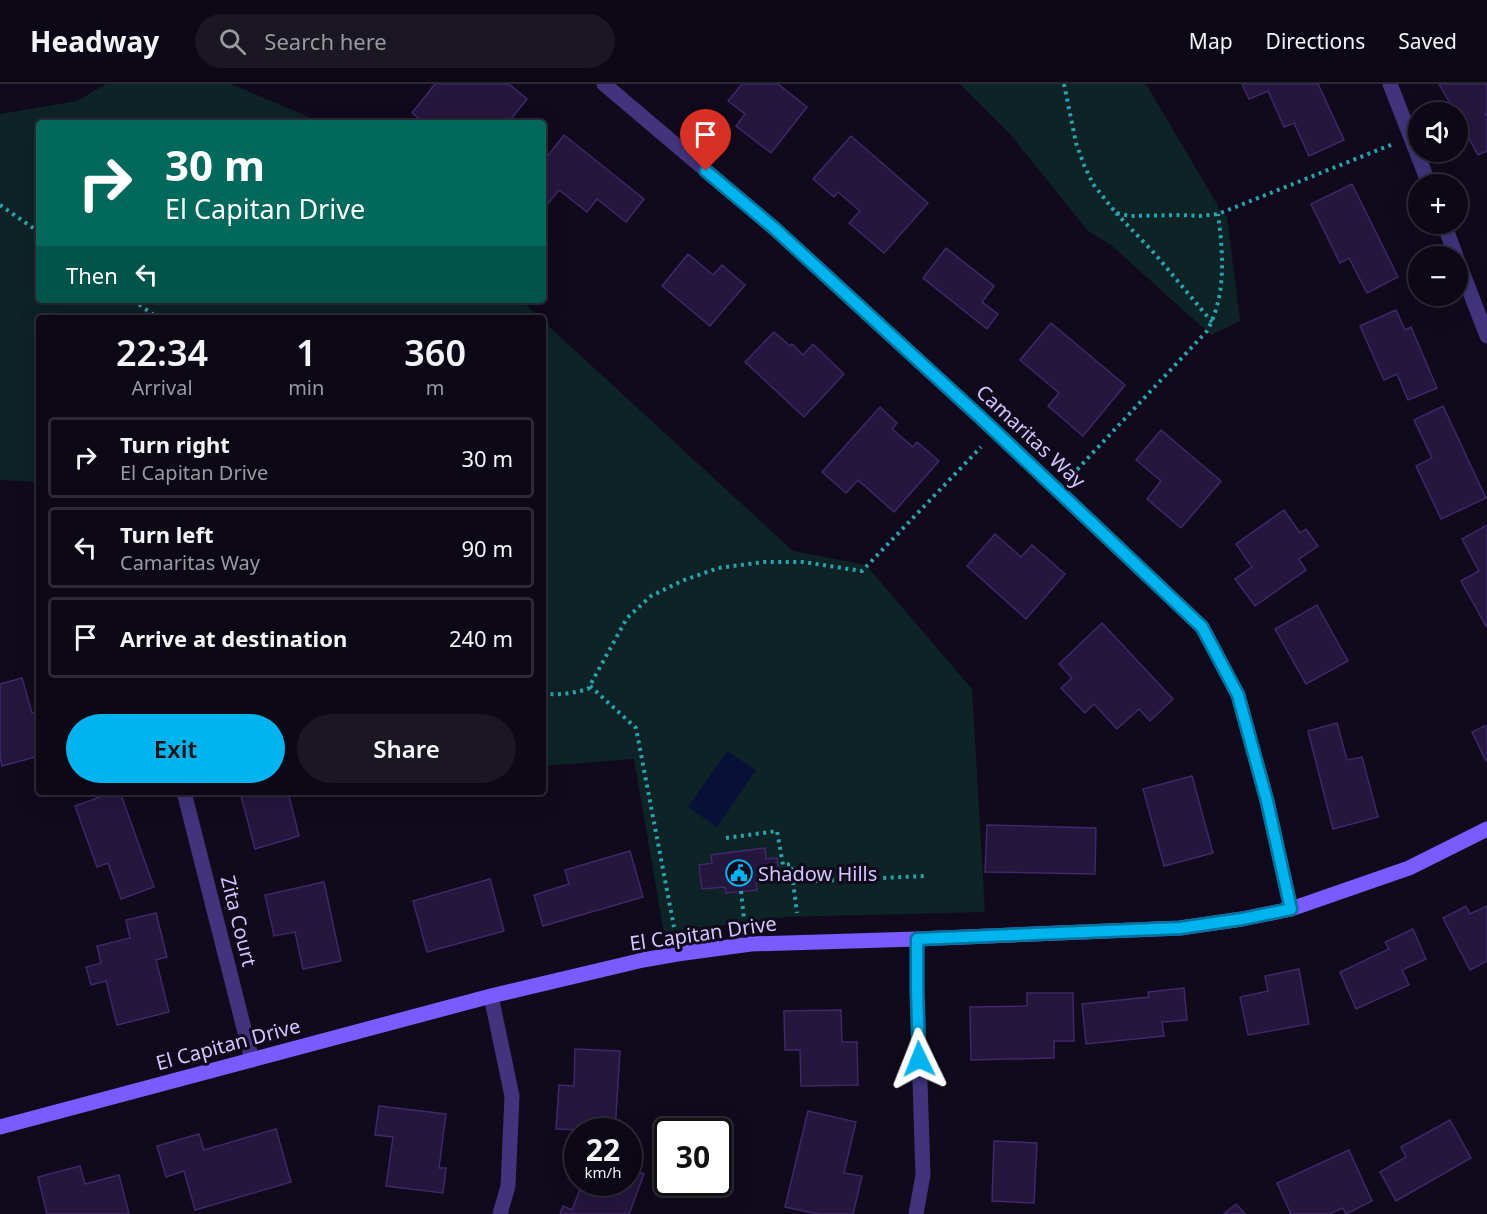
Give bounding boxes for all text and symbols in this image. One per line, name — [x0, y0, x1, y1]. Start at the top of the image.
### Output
search box — [195, 14, 615, 68]
text: Headway — [30, 22, 159, 60]
icon: search — [216, 25, 249, 58]
text: Search here — [264, 26, 387, 56]
text: Map — [1189, 27, 1233, 55]
text: Directions — [1266, 27, 1365, 55]
text: Saved — [1398, 27, 1457, 55]
map controls — [1408, 102, 1468, 306]
button: sound — [1408, 102, 1468, 162]
pin — [680, 109, 731, 171]
icon: arrive — [689, 118, 722, 151]
text: 30 m — [165, 136, 265, 193]
icon: right — [66, 144, 144, 222]
button: + — [1408, 174, 1468, 234]
text: El Capitan Drive — [165, 190, 365, 227]
button: − — [1408, 246, 1468, 306]
icon: left — [130, 258, 163, 291]
text: Then — [66, 260, 118, 290]
text: 22:34 — [116, 328, 208, 377]
text: 1 — [296, 328, 317, 377]
text: 360 — [404, 328, 466, 377]
text: Arrival — [132, 374, 193, 401]
text: min — [288, 374, 324, 401]
text: m — [426, 374, 445, 401]
street label: Camaritas Way — [971, 378, 1092, 494]
text: Turn right — [120, 429, 230, 459]
icon: right — [69, 441, 102, 474]
text: 30 m — [462, 443, 513, 473]
text: El Capitan Drive — [120, 459, 268, 486]
text: Turn left — [120, 519, 214, 549]
icon: left — [69, 531, 102, 564]
text: 90 m — [462, 533, 513, 563]
text: Camaritas Way — [120, 549, 260, 576]
icon: arrive — [69, 621, 102, 654]
text: Arrive at destination — [120, 623, 347, 653]
text: 240 m — [449, 623, 513, 653]
button: Exit — [66, 714, 285, 783]
button: Share — [297, 714, 516, 783]
public building icon: Shadow Hills — [724, 858, 754, 888]
place label: Shadow Hills — [758, 860, 877, 887]
street label: Zita Court — [215, 873, 263, 969]
street label: El Capitan Drive — [628, 909, 778, 957]
street label: El Capitan Drive — [153, 1012, 303, 1076]
position arrow — [887, 1027, 951, 1091]
speed limit sign: 30 — [654, 1118, 732, 1196]
text: 22 — [586, 1129, 620, 1170]
text: km/h — [585, 1162, 621, 1182]

